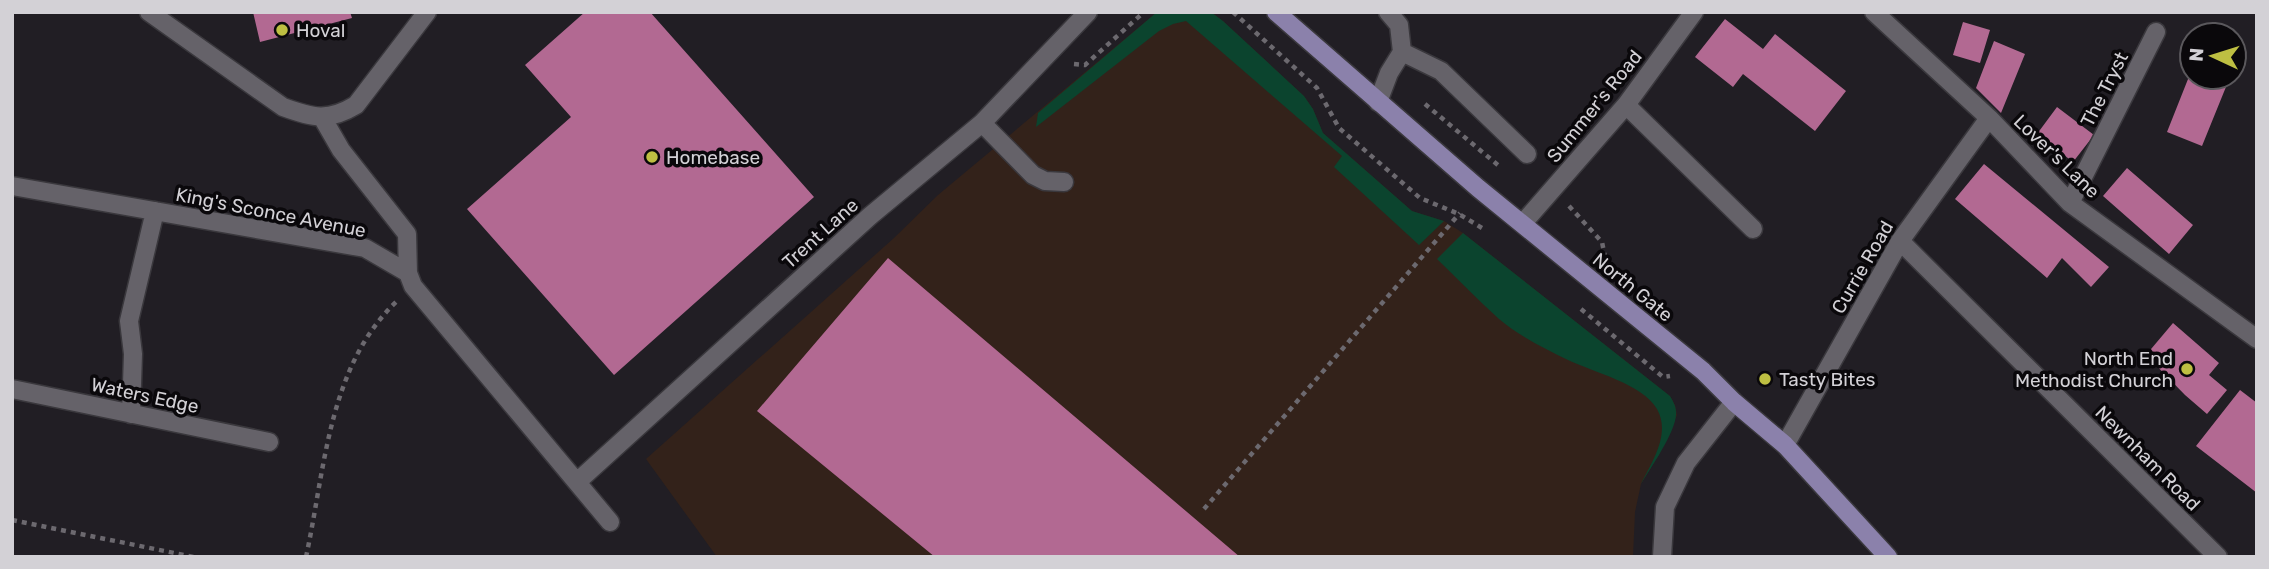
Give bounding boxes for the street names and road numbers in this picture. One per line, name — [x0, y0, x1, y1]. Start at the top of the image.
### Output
street label: Summer's Road — [1542, 45, 1647, 167]
street label: The Tryst — [2076, 47, 2133, 131]
street label: Lover's Lane — [2009, 110, 2104, 203]
street label: King's Sconce Avenue — [174, 183, 368, 242]
street label: Trent Lane — [778, 193, 863, 273]
street label: Currie Road — [1827, 217, 1898, 318]
street label: North Gate — [1588, 248, 1677, 327]
street label: Waters Edge — [89, 373, 201, 418]
street label: Newnham Road — [2090, 401, 2205, 516]

